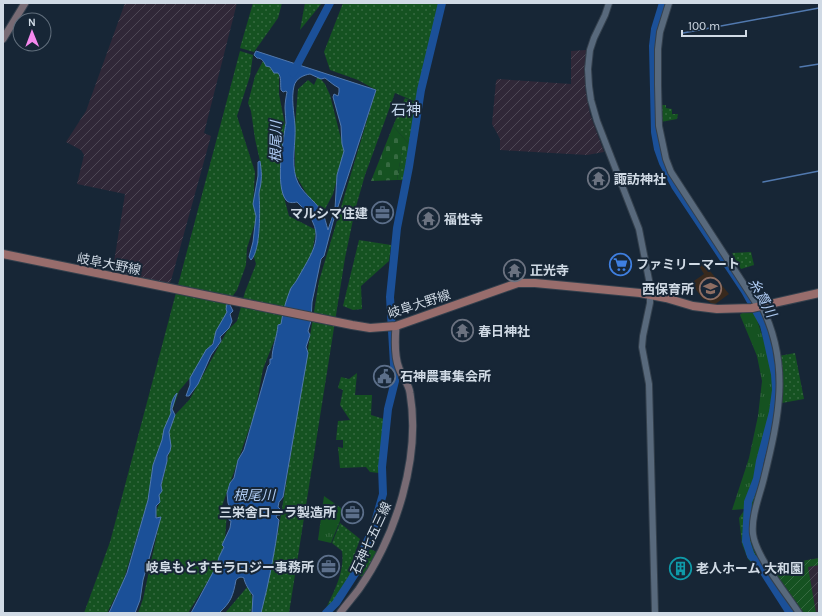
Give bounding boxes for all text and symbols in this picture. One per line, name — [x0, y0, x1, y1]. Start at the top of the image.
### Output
north arrow — [12, 12, 52, 52]
scale bar — [682, 12, 746, 38]
text: N — [28, 16, 36, 29]
text: 100 m — [688, 19, 720, 33]
district label: 石神 — [391, 101, 421, 119]
water label: 根尾川 — [267, 119, 285, 163]
temple icon: 諏訪神社 — [586, 166, 612, 192]
place label: 諏訪神社 — [614, 172, 666, 187]
office icon: マルシマ住建 — [370, 200, 396, 226]
place label: マルシマ住建 — [290, 206, 368, 221]
temple icon: 福性寺 — [416, 206, 442, 232]
place label: 福性寺 — [444, 212, 483, 227]
street label: 岐阜大野線 — [76, 250, 142, 278]
supermarket icon: ファミリーマート — [608, 251, 634, 277]
temple icon: 正光寺 — [501, 257, 527, 283]
place label: ファミリーマート — [636, 257, 740, 272]
place label: 正光寺 — [530, 263, 569, 278]
school or university icon: 西保育所 — [697, 276, 723, 302]
water label: 糸貫川 — [744, 276, 781, 322]
place label: 西保育所 — [642, 282, 694, 297]
street label: 岐阜大野線 — [386, 287, 452, 321]
temple icon: 春日神社 — [450, 318, 476, 344]
place label: 春日神社 — [478, 324, 530, 339]
public building icon: 石神農事集会所 — [371, 363, 397, 389]
place label: 石神農事集会所 — [400, 369, 491, 384]
water label: 根尾川 — [233, 487, 277, 504]
office icon: 三栄舎ローラ製造所 — [339, 499, 365, 525]
street label: 石神七五三線 — [348, 499, 394, 577]
place label: 三栄舎ローラ製造所 — [219, 505, 336, 520]
office icon: 岐阜もとすモラロジー事務所 — [316, 554, 342, 580]
building icon: 老人ホーム 大和園 — [668, 555, 694, 581]
place label: 岐阜もとすモラロジー事務所 — [146, 560, 314, 575]
place label: 老人ホーム 大和園 — [696, 561, 803, 576]

